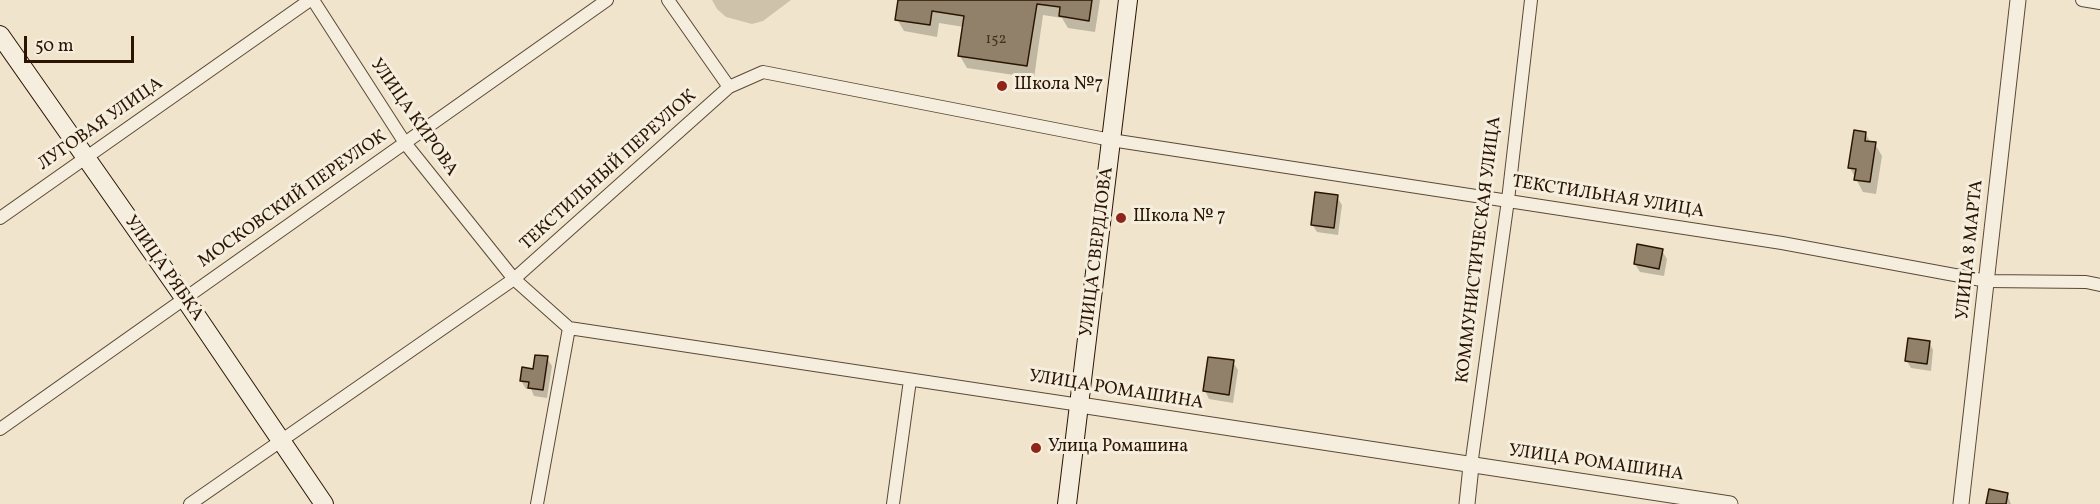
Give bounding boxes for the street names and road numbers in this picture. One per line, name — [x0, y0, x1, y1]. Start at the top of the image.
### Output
street label: УЛИЦА КИРОВА — [364, 55, 462, 181]
street label: ЛУГОВАЯ УЛИЦА — [34, 74, 168, 176]
street label: ТЕКСТИЛЬНЫЙ ПЕРЕУЛОК — [517, 86, 701, 256]
street label: КОММУНИСТИЧЕСКАЯ УЛИЦА — [1453, 115, 1507, 385]
street label: МОСКОВСКИЙ ПЕРЕУЛОК — [195, 127, 391, 273]
street label: УЛИЦА СВЕРДЛОВА — [1077, 166, 1119, 338]
street label: ТЕКСТИЛЬНАЯ УЛИЦА — [1510, 172, 1706, 224]
street label: УЛИЦА 8 МАРТА — [1953, 179, 1989, 321]
street label: УЛИЦА РЯБКА — [119, 212, 207, 326]
street label: УЛИЦА РОМАШИНА — [1027, 366, 1205, 416]
street label: УЛИЦА РОМАШИНА — [1507, 441, 1685, 487]

